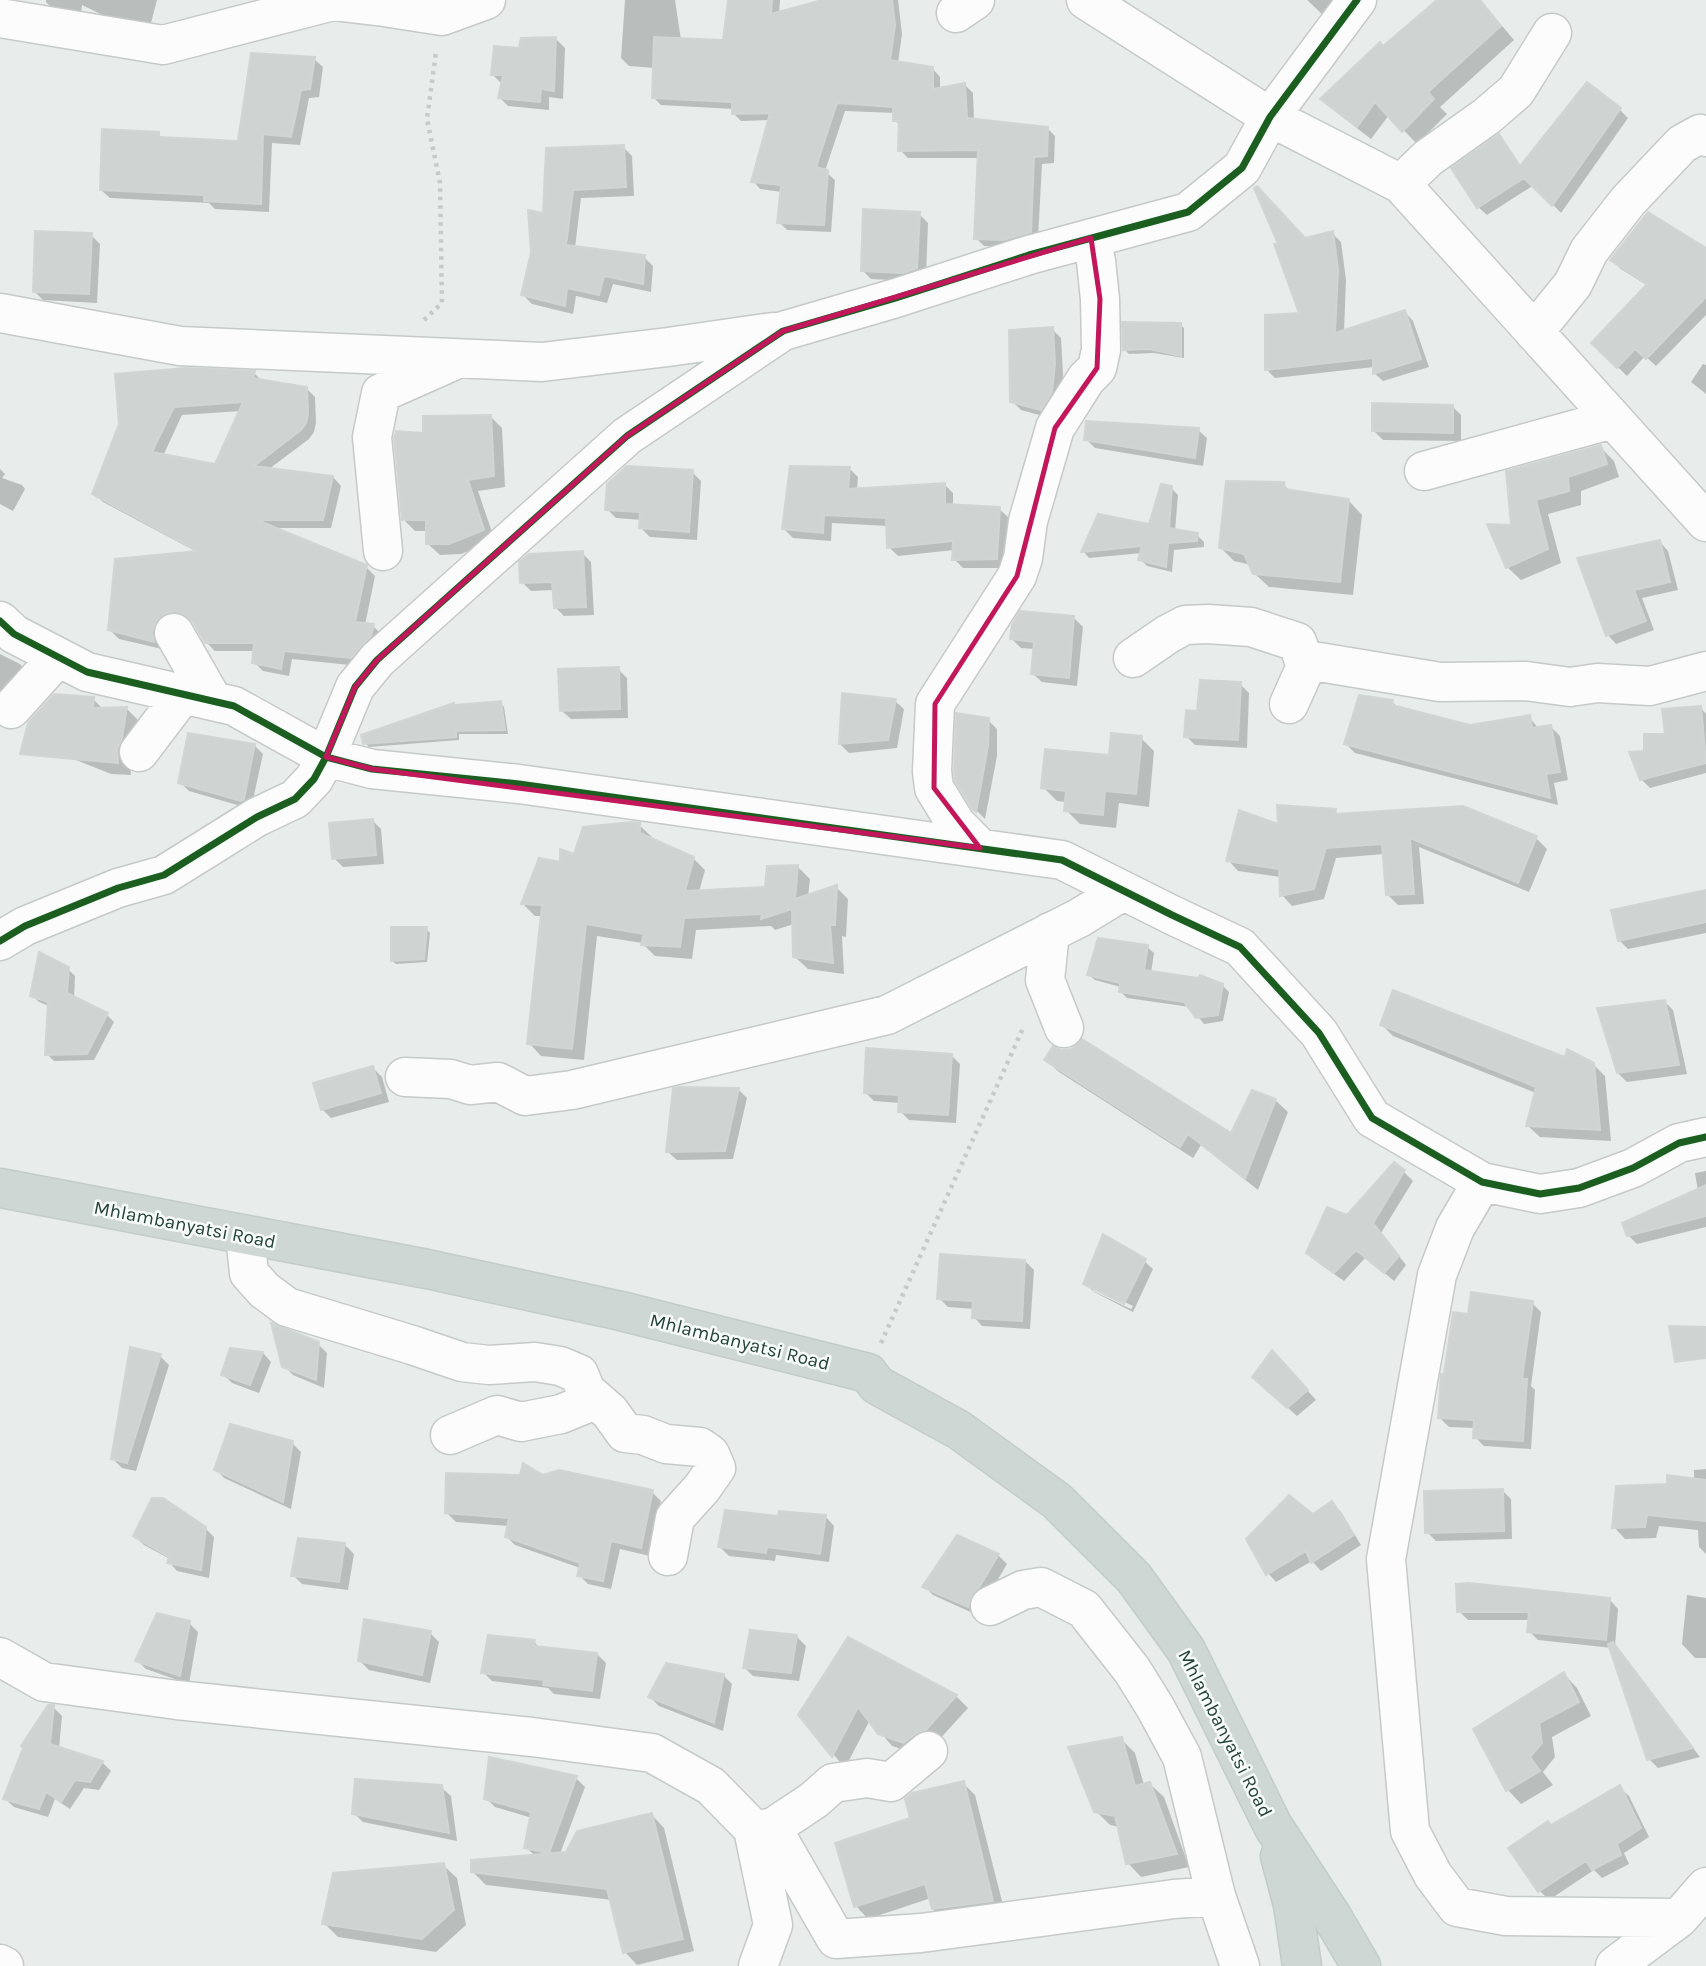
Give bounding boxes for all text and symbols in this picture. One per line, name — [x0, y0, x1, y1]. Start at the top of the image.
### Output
street label: Mhlambanyatsi Road — [92, 1197, 278, 1253]
street label: Mhlambanyatsi Road — [648, 1309, 832, 1375]
street label: Mhlambanyatsi Road — [1173, 1646, 1277, 1821]

